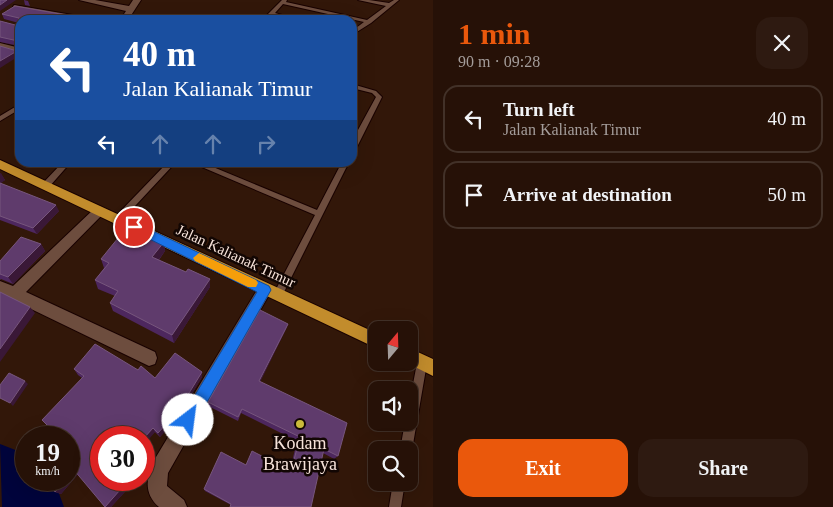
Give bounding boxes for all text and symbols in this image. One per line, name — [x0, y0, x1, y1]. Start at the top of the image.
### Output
text: 1 min — [458, 17, 531, 50]
button: close — [756, 17, 808, 69]
icon: left — [40, 35, 105, 100]
text: 40 m — [123, 35, 196, 74]
text: 90 m · 09:28 — [458, 53, 540, 70]
text: Jalan Kalianak Timur — [123, 76, 312, 101]
text: Turn left — [503, 99, 575, 120]
icon: left — [460, 105, 488, 133]
text: 40 m — [767, 108, 806, 129]
text: Jalan Kalianak Timur — [503, 121, 641, 138]
icon: left — [93, 130, 121, 158]
icon: ahead — [146, 130, 174, 158]
icon: ahead — [199, 130, 227, 158]
icon: right — [252, 130, 280, 158]
icon: arrive — [460, 181, 488, 209]
text: Arrive at destination — [503, 184, 672, 205]
text: 50 m — [767, 184, 806, 205]
pin — [113, 206, 155, 248]
icon: arrive — [120, 213, 148, 241]
street label: Jalan Kalianak Timur — [174, 221, 298, 291]
north arrow — [368, 321, 418, 371]
map controls — [368, 321, 418, 491]
button: sound — [368, 381, 418, 431]
position arrow — [161, 393, 213, 445]
marker: Kodam Brawijaya — [294, 418, 306, 430]
speed limit sign: 30 — [90, 426, 155, 491]
place label: Kodam Brawijaya — [263, 433, 337, 474]
text: 19 — [35, 439, 60, 466]
button: Exit — [458, 439, 628, 497]
button: Share — [638, 439, 808, 497]
button: search — [368, 441, 418, 491]
text: km/h — [35, 464, 60, 478]

